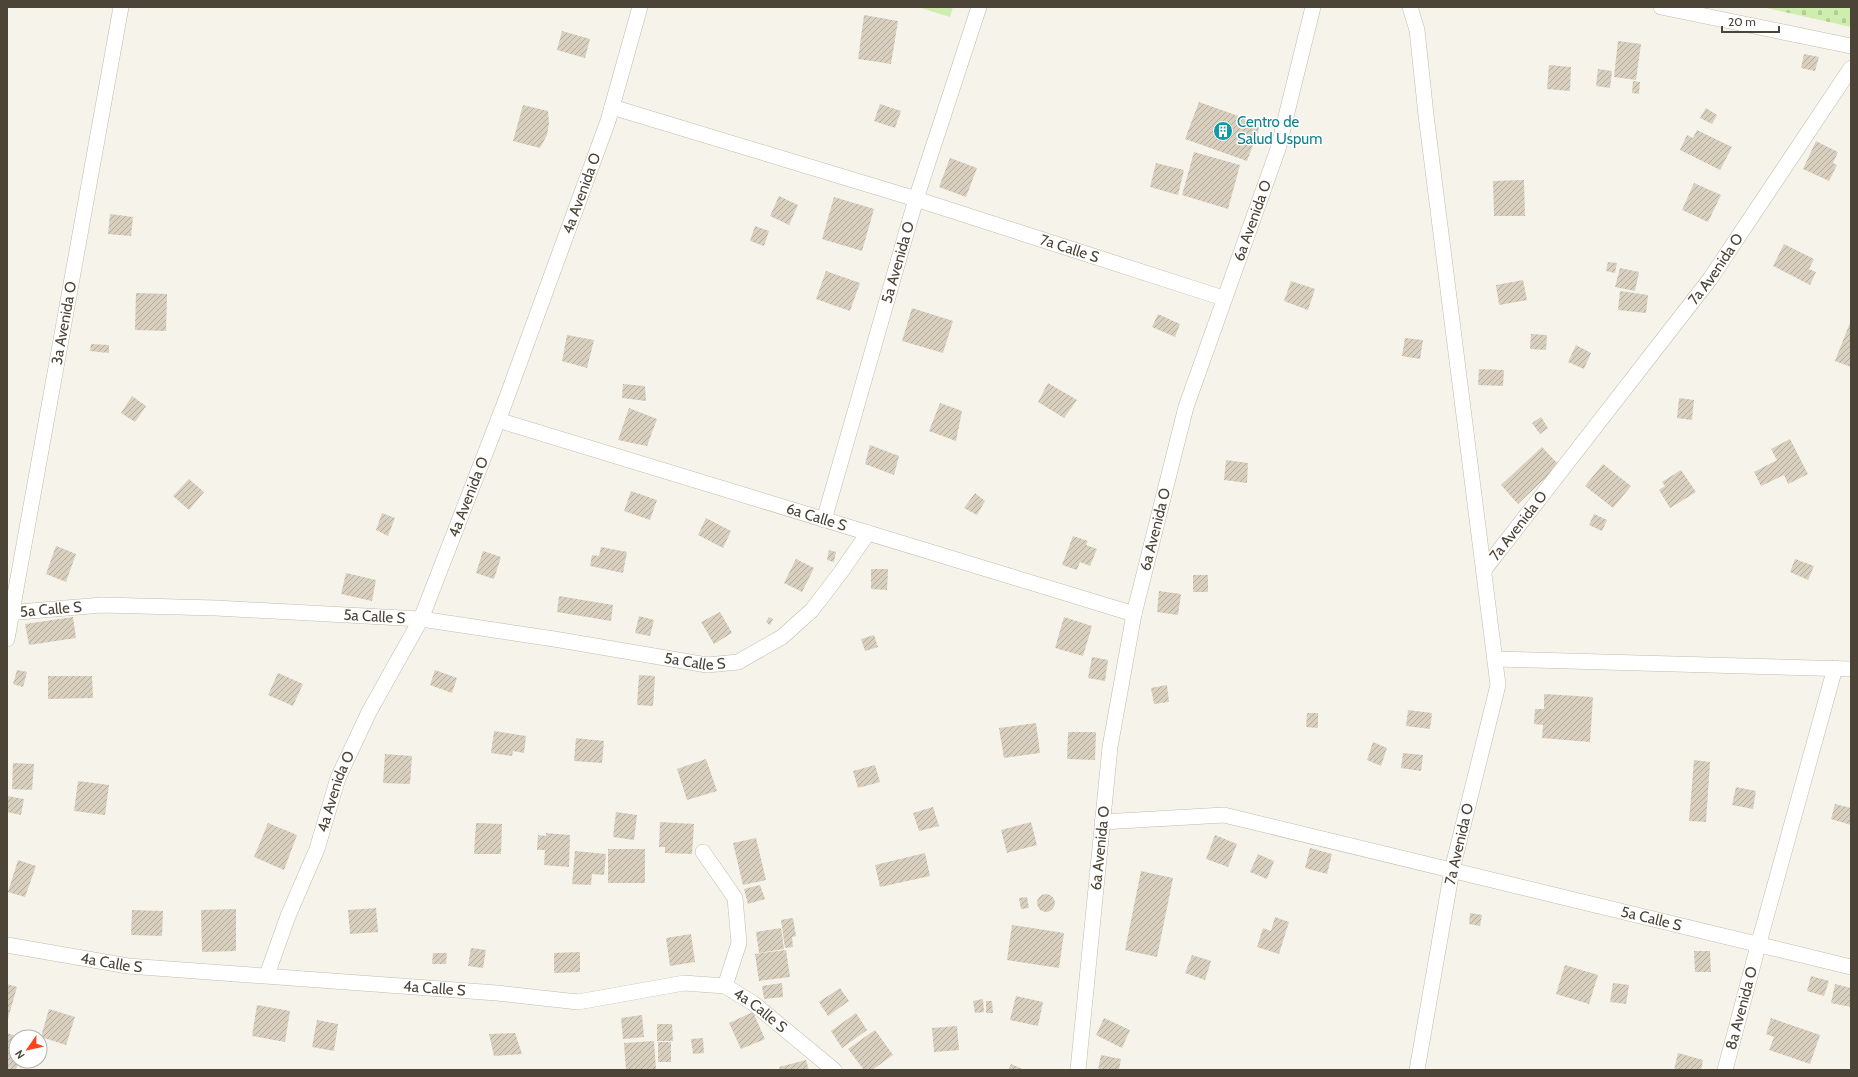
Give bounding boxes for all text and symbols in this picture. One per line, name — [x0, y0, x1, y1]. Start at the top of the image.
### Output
scale bar — [1722, 8, 1779, 34]
text: 20 m — [1728, 14, 1756, 29]
place label: Centro de Salud Uspum — [1237, 113, 1322, 148]
building icon: Centro de Salud Uspum — [1212, 120, 1234, 142]
street label: 4a Avenida O — [558, 150, 605, 236]
street label: 6a Avenida O — [1230, 178, 1275, 264]
street label: 5a Avenida O — [878, 219, 918, 305]
street label: 7a Avenida O — [1684, 230, 1747, 308]
street label: 7a Calle S — [1038, 231, 1102, 267]
street label: 3a Avenida O — [48, 280, 80, 366]
street label: 4a Avenida O — [445, 454, 492, 540]
street label: 6a Avenida O — [1136, 486, 1174, 573]
street label: 7a Avenida O — [1486, 487, 1551, 564]
street label: 6a Calle S — [784, 499, 849, 535]
street label: 5a Calle S — [19, 598, 83, 621]
street label: 5a Calle S — [343, 606, 406, 627]
street label: 5a Calle S — [663, 649, 727, 674]
street label: 4a Avenida O — [313, 748, 358, 834]
street label: 7a Avenida O — [1441, 801, 1477, 887]
street label: 6a Avenida O — [1087, 805, 1113, 891]
street label: 5a Calle S — [1619, 903, 1684, 935]
street label: 4a Calle S — [79, 949, 143, 976]
street label: 8a Avenida O — [1722, 965, 1761, 1052]
street label: 4a Calle S — [403, 977, 466, 1000]
street label: 4a Calle S — [730, 984, 791, 1036]
north arrow — [8, 1029, 48, 1069]
text: N — [12, 1047, 28, 1062]

